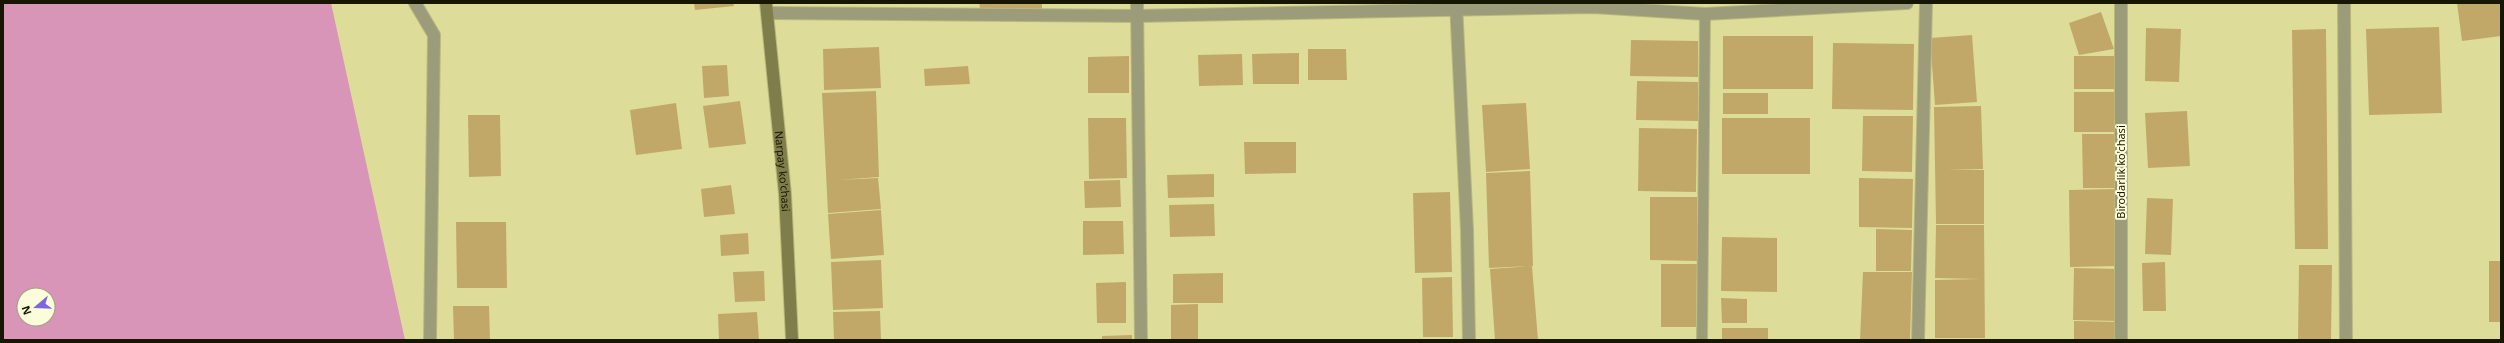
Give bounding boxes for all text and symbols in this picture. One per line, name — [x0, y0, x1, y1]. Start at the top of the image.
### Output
street label: Birodarlik ko'chasi — [2113, 125, 2128, 219]
street label: Narpay ko'chasi — [772, 130, 794, 212]
north arrow — [16, 287, 56, 327]
text: N — [18, 304, 35, 317]

